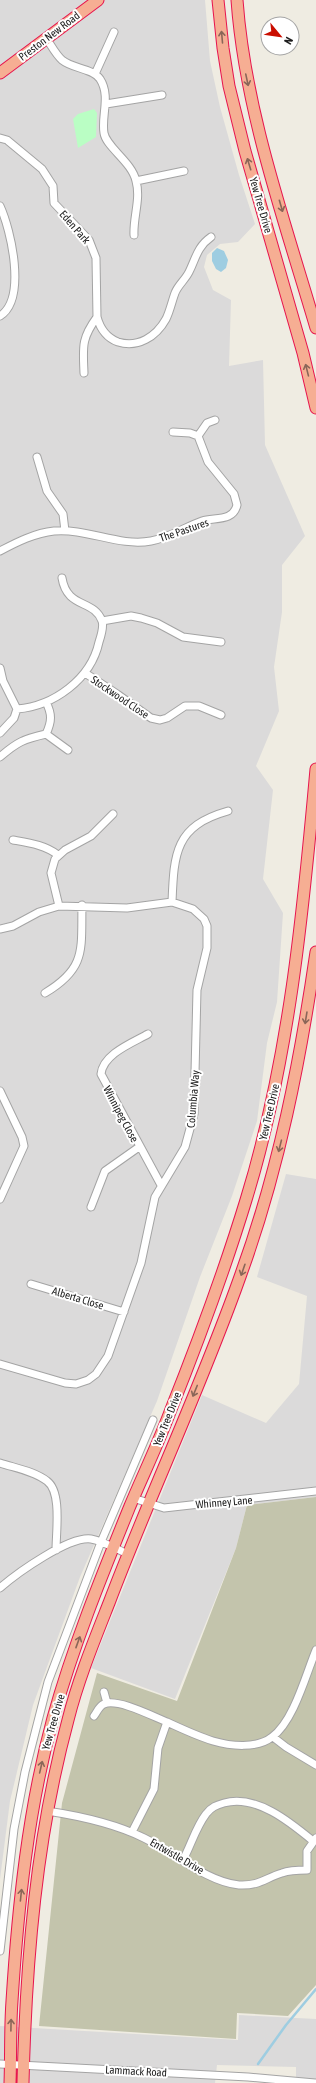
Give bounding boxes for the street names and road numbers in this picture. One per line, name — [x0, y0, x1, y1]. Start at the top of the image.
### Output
street label: Preston New Road — [16, 9, 82, 63]
street label: Yew Tree Drive — [247, 176, 275, 234]
street label: Eden Park — [57, 208, 93, 246]
street label: The Pastures — [158, 516, 210, 544]
street label: Stockwood Close — [89, 673, 151, 721]
street label: Columbia Way — [184, 1069, 202, 1128]
street label: Yew Tree Drive — [257, 1083, 281, 1141]
street label: Winnipeg Close — [101, 1084, 141, 1144]
street label: Alberta Close — [51, 1284, 105, 1312]
street label: Yew Tree Drive — [151, 1390, 183, 1448]
street label: Whinney Lane — [195, 1494, 253, 1510]
street label: Yew Tree Drive — [39, 1693, 67, 1751]
street label: Entwistle Drive — [148, 1836, 206, 1876]
street label: Lammack Road — [105, 2063, 167, 2079]

